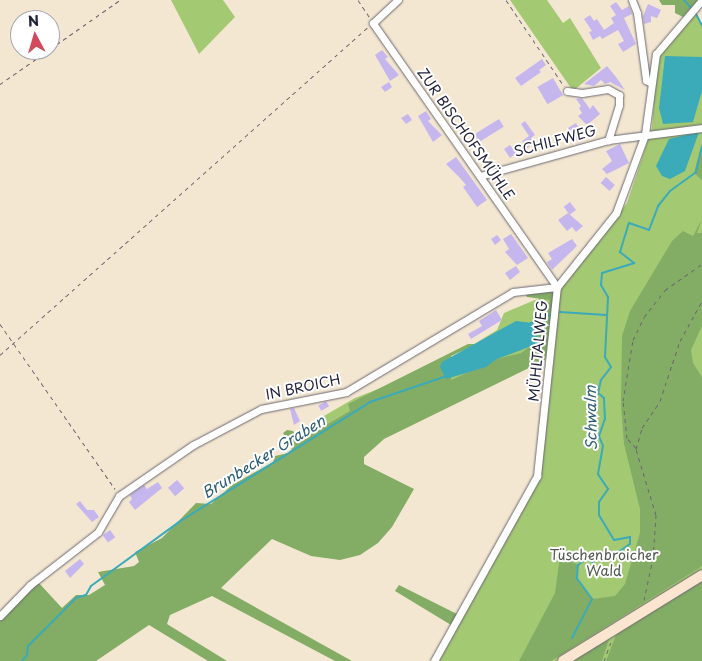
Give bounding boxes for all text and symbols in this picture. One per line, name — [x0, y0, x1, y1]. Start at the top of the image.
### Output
north arrow — [10, 10, 60, 60]
text: N — [27, 10, 40, 32]
street label: ZUR BISCHOFSMÜHLE — [414, 64, 518, 204]
street label: SCHILFWEG — [512, 122, 598, 160]
street label: MÜHLTALWEG — [525, 300, 551, 402]
street label: IN BROICH — [264, 371, 342, 403]
water label: Schwalm — [580, 385, 600, 451]
water label: Brunbecker Graben — [198, 411, 328, 501]
park label: Tüschenbroicher Wald — [549, 547, 659, 580]

